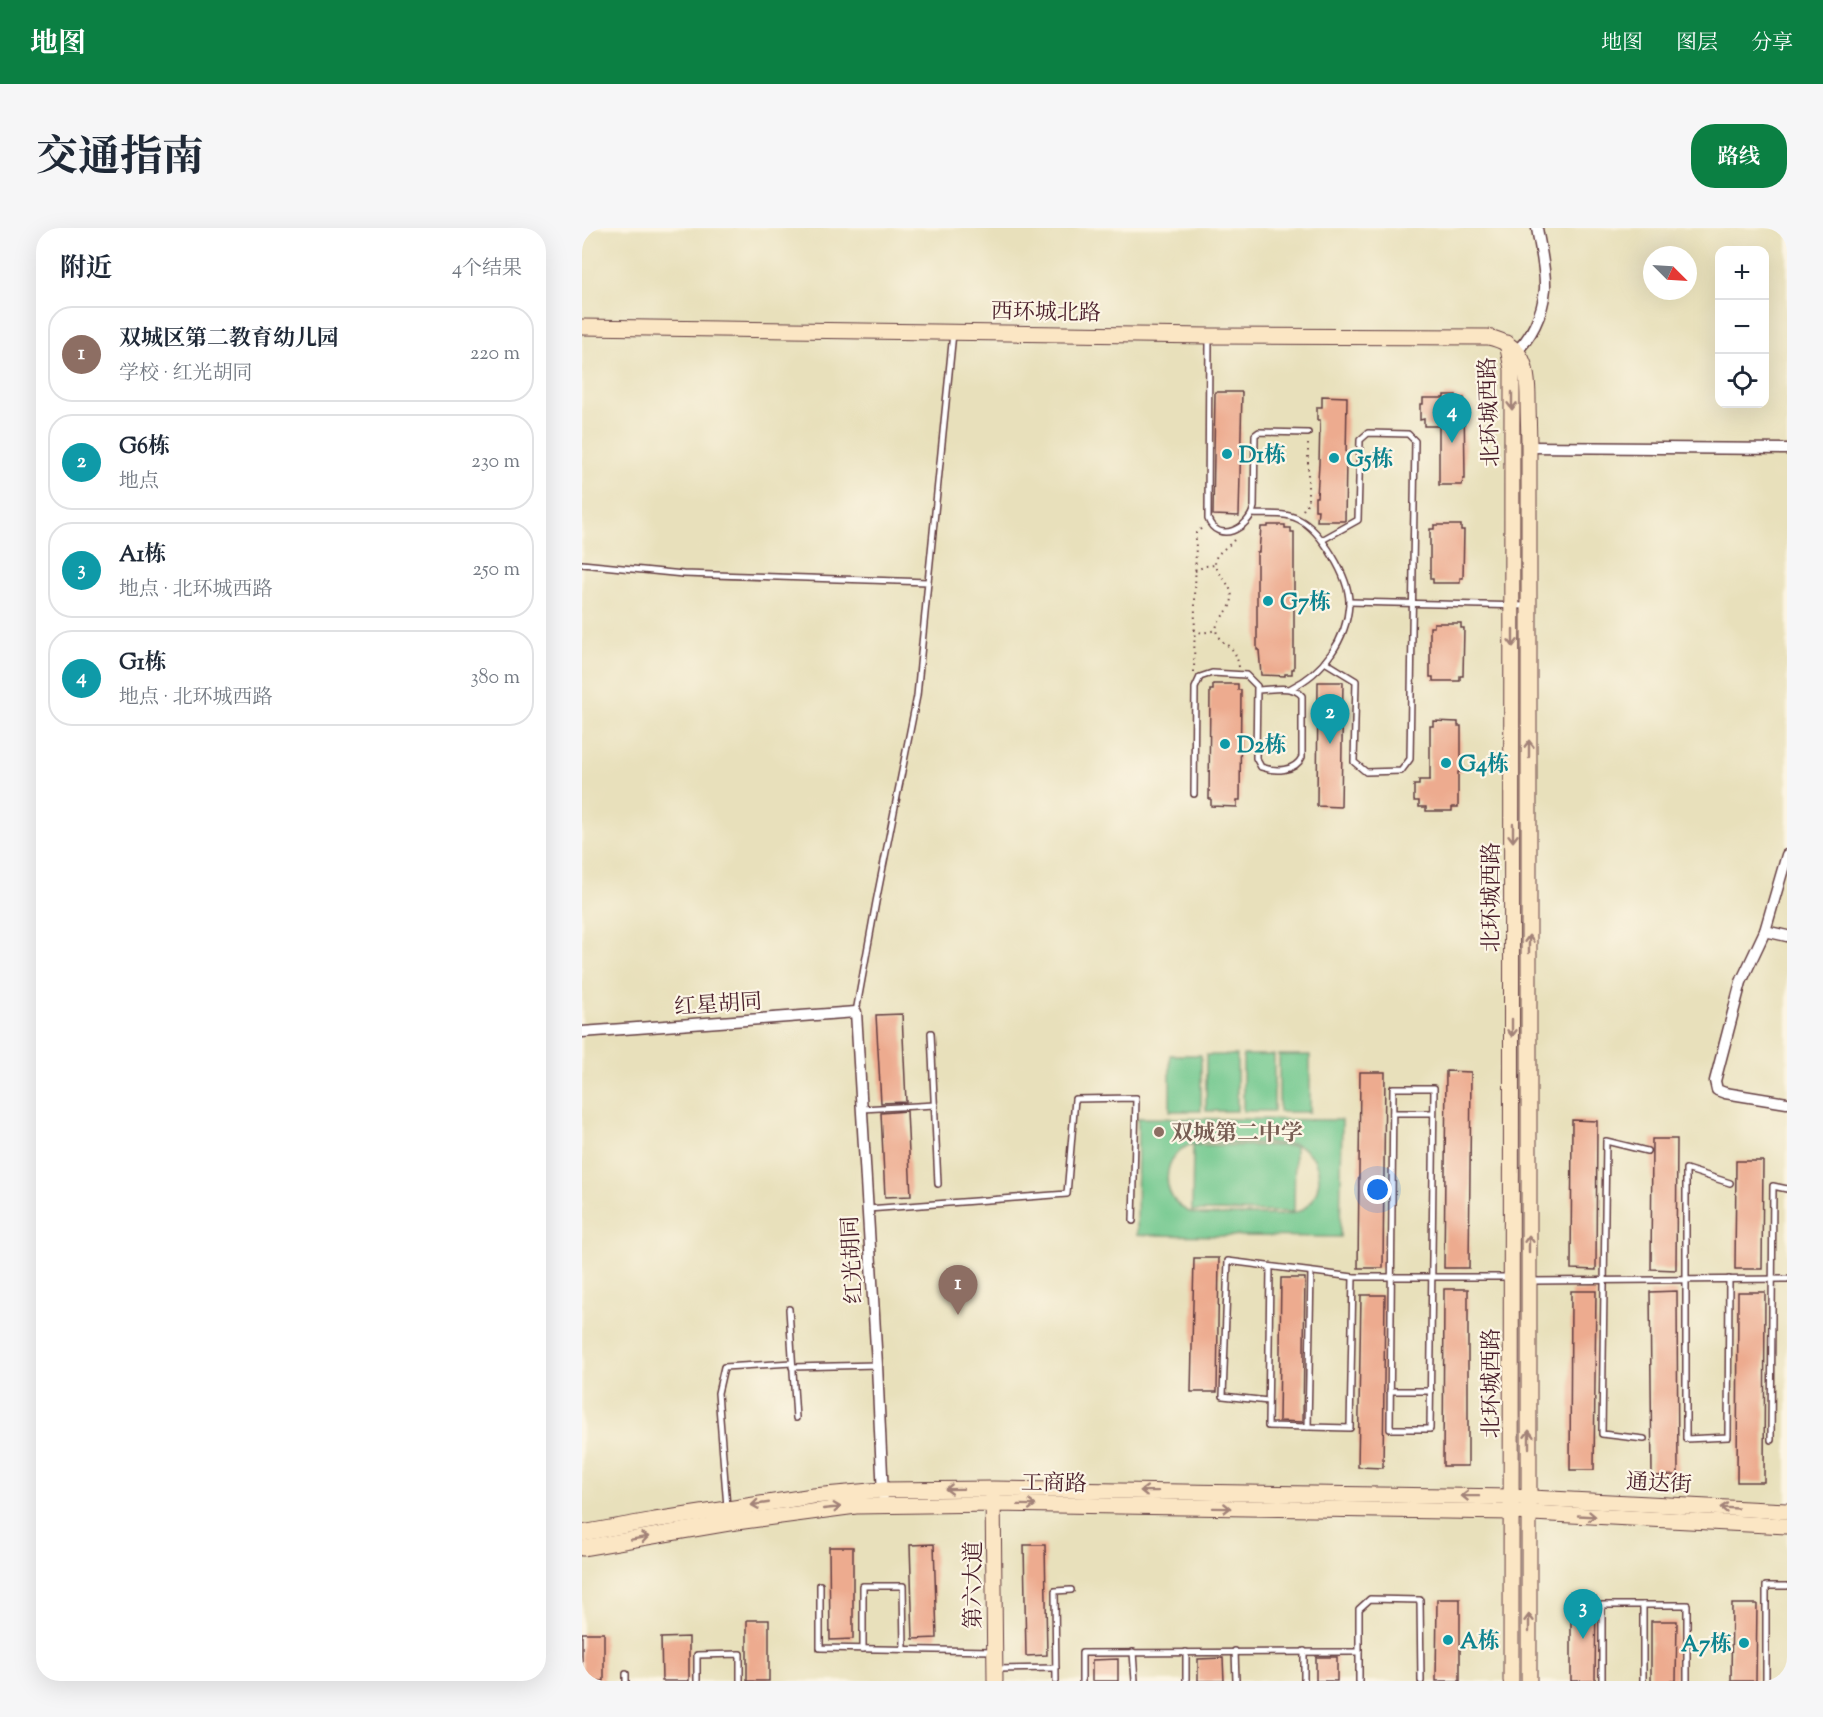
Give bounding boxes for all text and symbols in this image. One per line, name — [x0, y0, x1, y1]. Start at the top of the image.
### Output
text: 地图 — [30, 25, 86, 65]
text: 地图 — [1601, 29, 1643, 59]
text: 图层 — [1676, 29, 1718, 59]
text: 分享 — [1751, 29, 1793, 59]
button: 路线 — [1691, 124, 1787, 188]
text: 交通指南 — [36, 130, 204, 190]
north arrow — [1643, 246, 1697, 300]
map controls — [1715, 246, 1769, 408]
button: + — [1715, 246, 1769, 300]
text: 附近 — [60, 251, 112, 288]
text: 4个结果 — [452, 255, 522, 284]
street label: 西环城北路 — [991, 297, 1101, 331]
button: − — [1715, 300, 1769, 354]
text: 双城区第二教育幼儿园 — [119, 324, 339, 356]
text: 1 — [78, 340, 85, 369]
text: 220 m — [470, 340, 520, 369]
button: locate — [1715, 354, 1769, 408]
street label: 北环城西路 — [1473, 356, 1509, 467]
text: 学校 · 红光胡同 — [119, 360, 253, 389]
one-way arrow — [1506, 391, 1518, 411]
pin: 4 — [1432, 394, 1472, 443]
text: G6栋 — [119, 432, 170, 464]
place label: D1栋 — [1239, 441, 1286, 473]
place label: G5栋 — [1346, 445, 1394, 477]
marker: D1栋 — [1220, 447, 1234, 461]
text: 2 — [77, 448, 86, 477]
text: 230 m — [471, 448, 520, 477]
marker: G5栋 — [1327, 451, 1341, 465]
text: 地点 — [119, 468, 159, 497]
text: A1栋 — [119, 540, 166, 572]
text: 3 — [77, 556, 86, 585]
text: 250 m — [472, 556, 520, 585]
text: 地点 · 北环城西路 — [119, 576, 273, 605]
place label: G7栋 — [1280, 588, 1331, 620]
marker: G7栋 — [1261, 594, 1275, 608]
one-way arrow — [1507, 628, 1519, 648]
text: G1栋 — [119, 648, 166, 680]
text: 4 — [76, 664, 87, 693]
text: 380 m — [471, 664, 520, 693]
text: 地点 · 北环城西路 — [119, 684, 273, 713]
pin: 2 — [1310, 694, 1350, 744]
place label: D2栋 — [1237, 731, 1287, 763]
marker: D2栋 — [1218, 737, 1232, 751]
one-way arrow — [1523, 739, 1535, 759]
place label: G4栋 — [1458, 750, 1509, 782]
marker: G4栋 — [1439, 756, 1453, 770]
one-way arrow — [1507, 823, 1519, 843]
street label: 北环城西路 — [1477, 842, 1509, 952]
one-way arrow — [1523, 934, 1535, 954]
street label: 红星胡同 — [673, 987, 763, 1025]
one-way arrow — [1506, 1018, 1518, 1038]
place label: 双城第二中学 — [1171, 1119, 1303, 1151]
marker: 双城第二中学 — [1152, 1125, 1166, 1139]
your location — [1363, 1175, 1392, 1204]
street label: 红光胡同 — [836, 1215, 872, 1305]
one-way arrow — [1523, 1234, 1535, 1254]
pin: 1 — [938, 1266, 977, 1315]
street label: 北环城西路 — [1477, 1328, 1509, 1438]
one-way arrow — [1523, 1429, 1535, 1449]
street label: 通达街 — [1625, 1467, 1693, 1503]
street label: 工商路 — [1021, 1468, 1087, 1502]
one-way arrow — [945, 1484, 965, 1495]
one-way arrow — [1140, 1485, 1160, 1497]
one-way arrow — [1461, 1490, 1481, 1502]
one-way arrow — [751, 1498, 771, 1509]
one-way arrow — [1017, 1499, 1037, 1510]
one-way arrow — [822, 1502, 842, 1513]
one-way arrow — [1212, 1502, 1232, 1513]
one-way arrow — [1719, 1502, 1739, 1513]
one-way arrow — [1577, 1510, 1597, 1521]
one-way arrow — [629, 1533, 649, 1544]
street label: 第六大道 — [959, 1541, 991, 1629]
pin: 3 — [1564, 1590, 1602, 1639]
one-way arrow — [1523, 1613, 1535, 1633]
place label: A栋 — [1460, 1627, 1500, 1659]
place label: A7栋 — [1681, 1630, 1732, 1662]
marker: A栋 — [1441, 1633, 1455, 1647]
marker: A7栋 — [1737, 1636, 1751, 1650]

